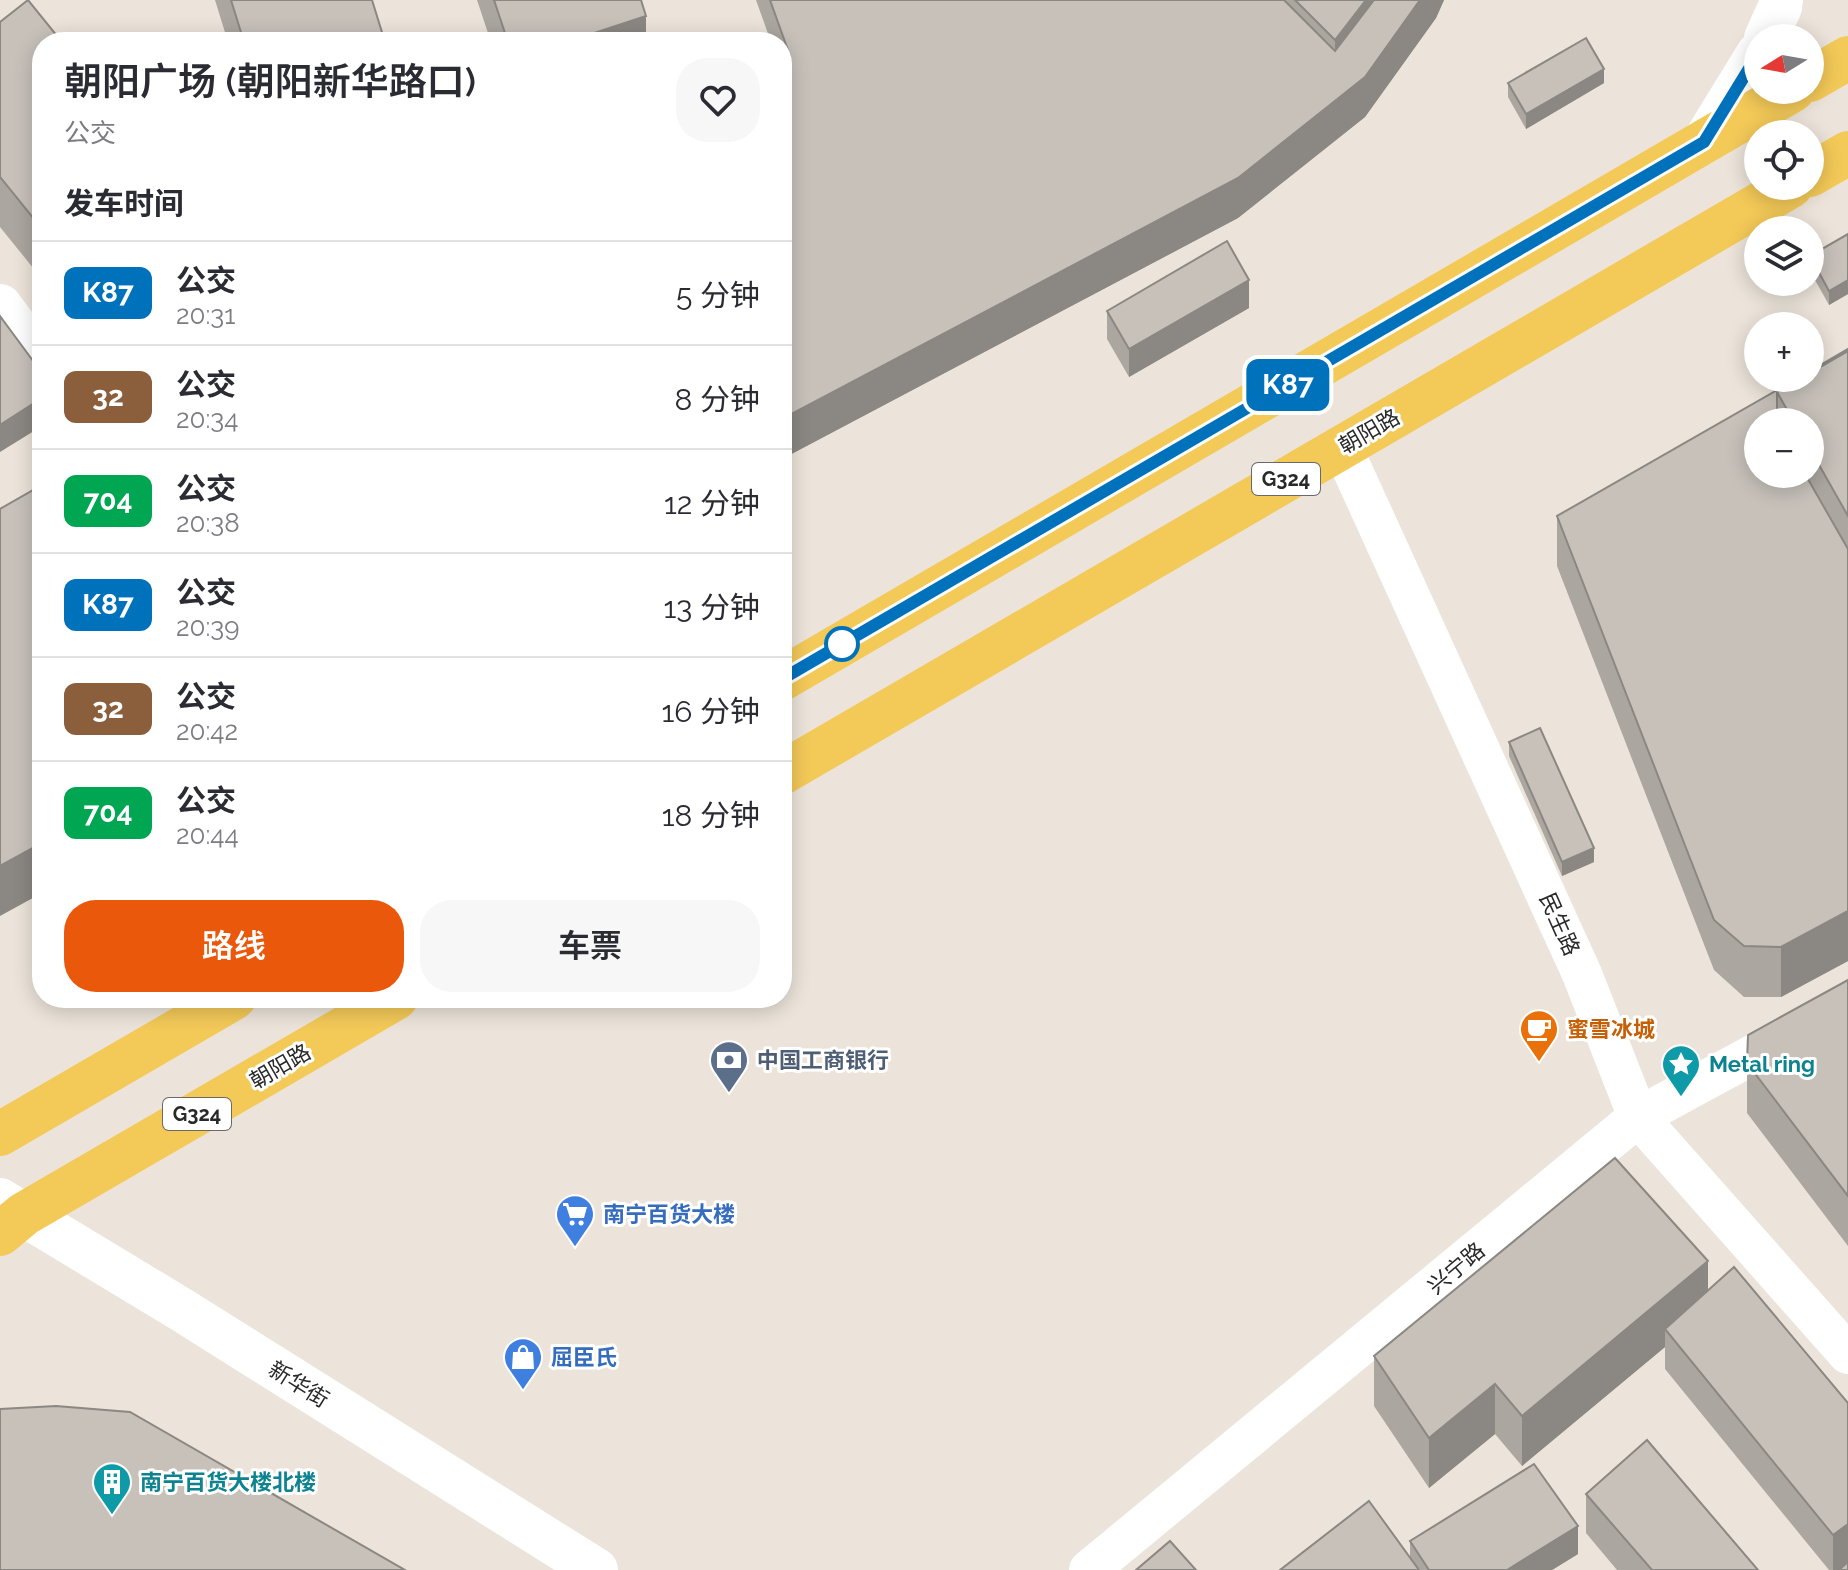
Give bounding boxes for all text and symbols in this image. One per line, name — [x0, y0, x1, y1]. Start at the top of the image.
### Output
north arrow — [1744, 24, 1824, 104]
map controls — [1744, 24, 1824, 488]
button: heart — [676, 58, 760, 142]
text: 朝阳广场 (朝阳新华路口) — [64, 59, 476, 104]
text: 公交 — [64, 118, 116, 148]
button: locate — [1744, 120, 1824, 200]
text: 发车时间 — [64, 186, 184, 221]
button: layers — [1744, 216, 1824, 296]
text: 公交 — [176, 263, 236, 298]
text: K87 — [82, 276, 134, 309]
text: 5 分钟 — [676, 278, 760, 313]
text: 20:31 — [176, 300, 235, 330]
button: + — [1744, 312, 1824, 392]
line badge: K87 — [1242, 359, 1334, 411]
text: 公交 — [176, 367, 236, 402]
text: K87 — [1262, 368, 1314, 401]
text: 32 — [92, 380, 124, 413]
text: 8 分钟 — [675, 382, 760, 417]
street label: 朝阳路 — [1334, 403, 1404, 459]
text: 20:34 — [176, 404, 238, 434]
button: − — [1744, 408, 1824, 488]
road number: G324 — [1252, 463, 1320, 495]
text: 公交 — [176, 471, 236, 506]
text: 704 — [84, 484, 132, 517]
text: 12 分钟 — [664, 486, 760, 521]
text: 20:38 — [176, 508, 240, 538]
text: 公交 — [176, 575, 236, 610]
text: K87 — [82, 588, 134, 621]
text: 13 分钟 — [663, 590, 760, 625]
text: 20:39 — [176, 612, 239, 642]
unlabelled marker — [825, 627, 859, 661]
text: 公交 — [176, 679, 236, 714]
text: 32 — [92, 692, 124, 725]
text: 16 分钟 — [661, 694, 760, 729]
text: 20:42 — [176, 716, 238, 746]
text: 公交 — [176, 783, 236, 818]
text: 704 — [84, 796, 132, 829]
text: 18 分钟 — [662, 798, 760, 833]
text: 20:44 — [176, 820, 239, 850]
street label: 民生路 — [1535, 889, 1585, 959]
button: 路线 — [64, 900, 404, 992]
button: 车票 — [420, 900, 760, 992]
cafe icon: 蜜雪冰城 — [1518, 1008, 1560, 1063]
place label: 蜜雪冰城 — [1567, 1016, 1655, 1042]
street label: 朝阳路 — [245, 1038, 315, 1094]
bank icon: 中国工商银行 — [708, 1039, 750, 1094]
place icon: Metal ring — [1660, 1043, 1702, 1098]
place label: 中国工商银行 — [757, 1047, 889, 1073]
place label: Metal ring — [1709, 1051, 1815, 1077]
road number: G324 — [163, 1098, 231, 1130]
supermarket icon: 南宁百货大楼 — [554, 1193, 596, 1248]
place label: 南宁百货大楼 — [603, 1201, 735, 1227]
street label: 兴宁路 — [1422, 1237, 1490, 1299]
shop icon: 屈臣氏 — [502, 1336, 544, 1391]
place label: 屈臣氏 — [551, 1344, 617, 1370]
street label: 新华街 — [264, 1355, 334, 1413]
building icon: 南宁百货大楼北楼 — [91, 1461, 133, 1516]
place label: 南宁百货大楼北楼 — [140, 1469, 316, 1495]

